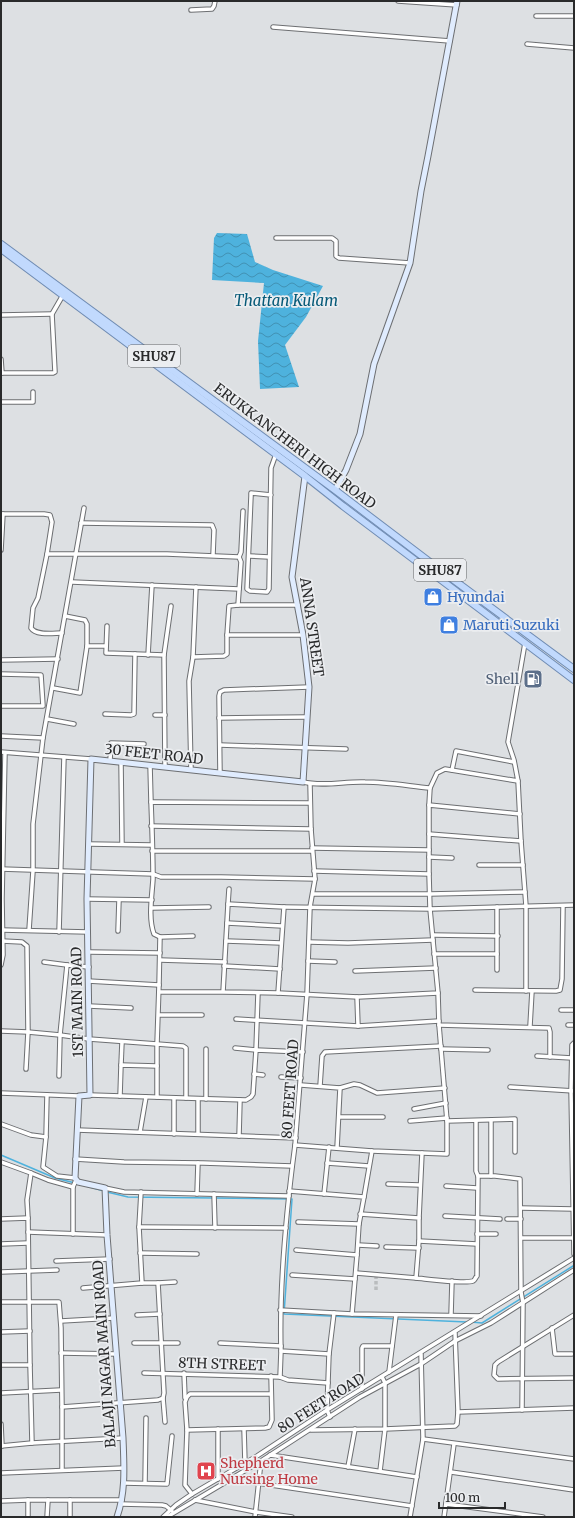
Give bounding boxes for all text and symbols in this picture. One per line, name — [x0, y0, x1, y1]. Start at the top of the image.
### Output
water label: Thattan Kulam — [234, 291, 338, 310]
road number: SHU87 — [128, 345, 180, 367]
street label: ERUKKANCHERI HIGH ROAD — [210, 379, 380, 513]
road number: SHU87 — [414, 559, 466, 581]
street label: ANNA STREET — [296, 575, 328, 678]
shop icon: Hyundai — [422, 586, 444, 608]
place label: Hyundai — [447, 588, 505, 606]
shop icon: Maruti Suzuki — [438, 614, 460, 636]
place label: Maruti Suzuki — [463, 616, 560, 634]
fuel station icon: Shell — [522, 668, 544, 690]
place label: Shell — [486, 670, 520, 688]
street label: 30 FEET ROAD — [104, 740, 205, 768]
street label: 1ST MAIN ROAD — [67, 946, 87, 1057]
street label: 80 FEET ROAD — [278, 1038, 302, 1139]
street label: BALAJI NAGAR MAIN ROAD — [88, 1259, 120, 1448]
street label: 8TH STREET — [178, 1353, 266, 1375]
street label: 80 FEET ROAD — [274, 1369, 368, 1437]
place label: Shepherd Nursing Home — [220, 1454, 318, 1488]
hospital icon: Shepherd Nursing Home — [195, 1460, 217, 1482]
scale bar — [439, 1484, 505, 1510]
text: 100 m — [445, 1490, 480, 1505]

